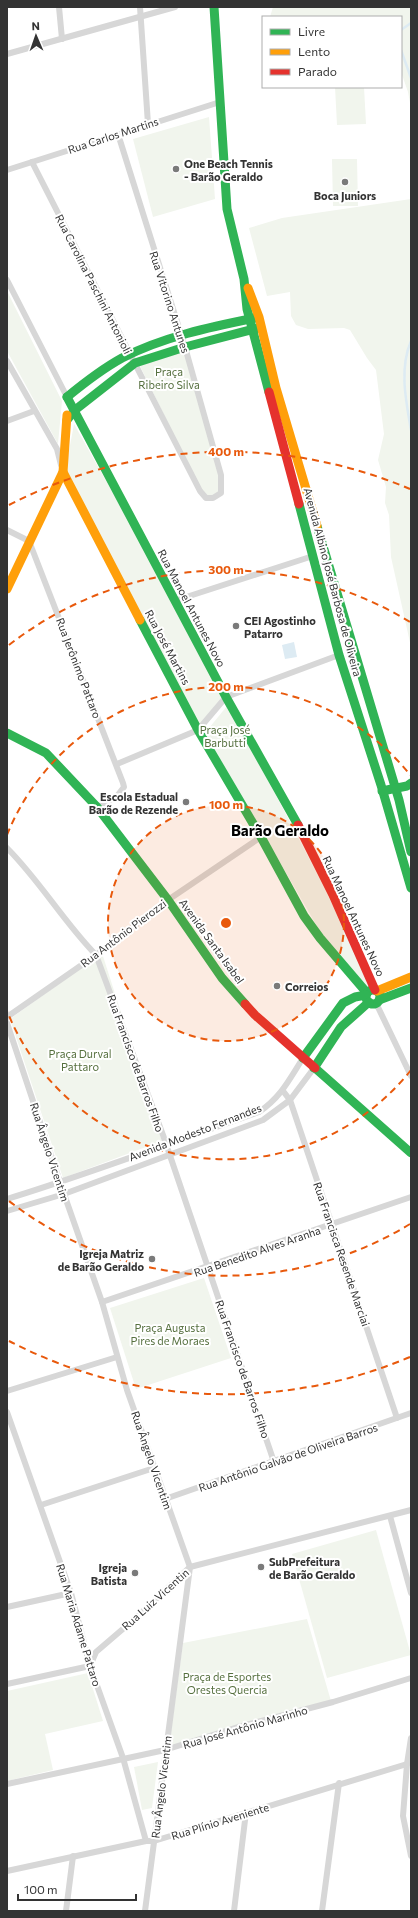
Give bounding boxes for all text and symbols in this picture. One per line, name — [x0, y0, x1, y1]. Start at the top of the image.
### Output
north arrow — [16, 16, 56, 56]
legend — [262, 16, 402, 88]
text: N — [31, 19, 40, 32]
text: Livre — [298, 24, 325, 38]
text: Lento — [298, 44, 330, 58]
text: Parado — [298, 64, 337, 78]
street label: Rua Carlos Martins — [66, 114, 160, 156]
place label: One Beach Tennis - Barão Geraldo — [184, 157, 273, 183]
marker: One Beach Tennis - Barão Geraldo — [171, 164, 181, 174]
marker: Boca Juniors — [340, 177, 350, 187]
place label: Boca Juniors — [314, 189, 376, 203]
street label: Rua Carolina Paschini Antonioli — [53, 212, 135, 356]
street label: Rua Vitorino Antunes — [147, 249, 193, 355]
park label: Praça Ribeiro Silva — [138, 365, 200, 391]
text: 400 m — [208, 444, 244, 458]
street label: Avenida Albino José Barbosa de Oliveira — [301, 486, 365, 678]
street label: Rua Manoel Antunes Novo — [155, 547, 229, 669]
text: 300 m — [208, 562, 244, 576]
street label: Rua José Martins — [142, 607, 193, 687]
place label: CEI Agostinho Patarro — [244, 614, 316, 640]
street label: Rua Jerônimo Pattaro — [53, 616, 104, 721]
marker: CEI Agostinho Patarro — [231, 621, 241, 631]
text: 200 m — [208, 679, 244, 693]
park label: Praça José Barbutti — [200, 723, 251, 749]
place label: Escola Estadual Barão de Rezende — [89, 790, 178, 816]
marker: Escola Estadual Barão de Rezende — [181, 797, 191, 807]
text: 100 m — [209, 797, 243, 811]
district label: Barão Geraldo — [231, 821, 329, 839]
street label: Rua Manoel Antunes Novo — [320, 854, 388, 979]
street label: Rua Antônio Pierozzi — [78, 896, 169, 970]
street label: Avenida Santa Isabel — [177, 896, 247, 986]
centre of rings — [219, 916, 233, 930]
place label: Correios — [285, 980, 328, 993]
marker: Correios — [272, 981, 282, 991]
street label: Rua Francisco de Barros Filho — [105, 993, 167, 1134]
park label: Praça Durval Pattaro — [49, 1047, 111, 1073]
street label: Rua Ângelo Vicentim — [28, 1101, 73, 1203]
street label: Avenida Modesto Fernandes — [127, 1101, 263, 1163]
street label: Rua Francisca Resende Marciai — [311, 1180, 373, 1328]
street label: Rua Benedito Alves Aranha — [192, 1223, 322, 1279]
place label: Igreja Matriz de Barão Geraldo — [58, 1247, 144, 1273]
marker: Igreja Matriz de Barão Geraldo — [147, 1254, 157, 1264]
street label: Rua Francisco de Barros Filho — [213, 1298, 273, 1440]
park label: Praça Augusta Pires de Moraes — [130, 1321, 210, 1347]
street label: Rua Ângelo Vicentim — [129, 1409, 176, 1511]
street label: Rua Antônio Galvão de Oliveira Barros — [197, 1420, 379, 1494]
place label: SubPrefeitura de Barão Geraldo — [269, 1555, 356, 1581]
place label: Igreja Batista — [91, 1561, 127, 1587]
street label: Rua Maria Adame Pattaro — [54, 1562, 104, 1688]
marker: SubPrefeitura de Barão Geraldo — [256, 1562, 266, 1572]
street label: Rua Luiz Vicentin — [119, 1565, 191, 1633]
marker: Igreja Batista — [130, 1568, 140, 1578]
park label: Praça de Esportes Orestes Quercia — [183, 1670, 271, 1696]
street label: Rua José Antônio Marinho — [181, 1703, 310, 1752]
street label: Rua Ângelo Vicentim — [147, 1735, 174, 1839]
street label: Rua Plínio Aveniente — [170, 1800, 271, 1842]
scale bar — [18, 1876, 136, 1902]
text: 100 m — [24, 1882, 58, 1896]

